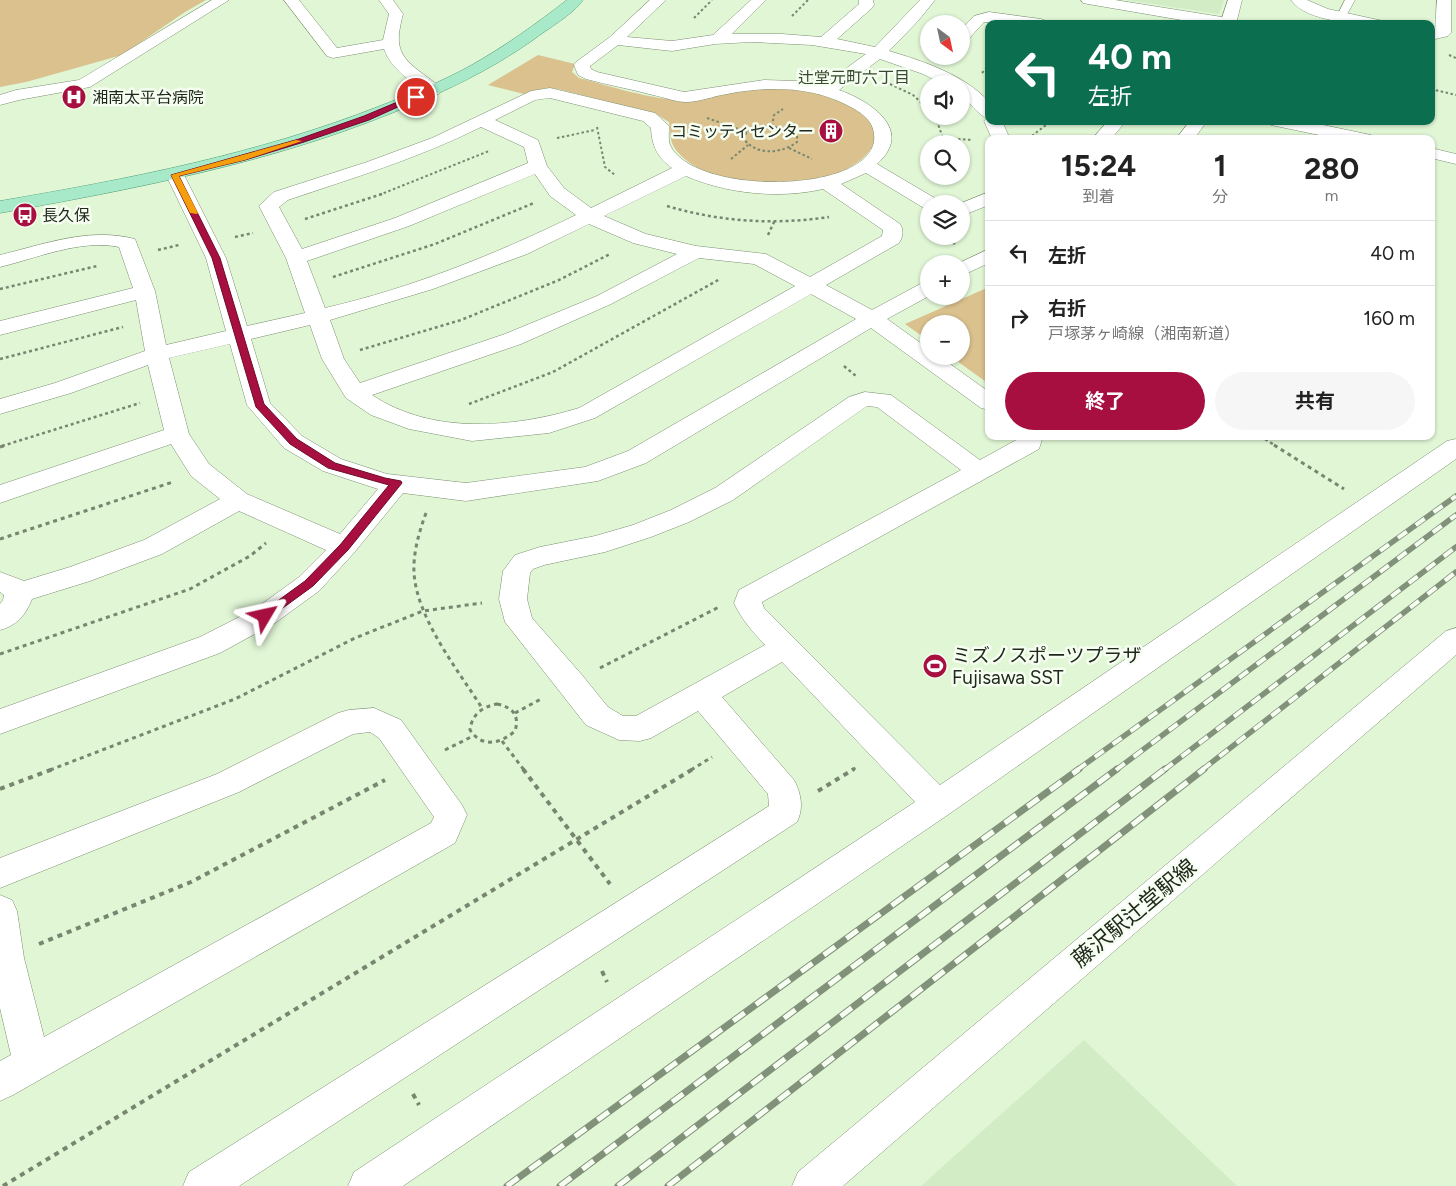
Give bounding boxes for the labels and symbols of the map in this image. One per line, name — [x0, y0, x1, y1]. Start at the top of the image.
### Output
north arrow — [920, 15, 970, 65]
district label: 辻堂元町六丁目 — [798, 68, 910, 87]
pin — [395, 76, 437, 118]
hospital icon: 湘南太平台病院 — [61, 84, 87, 110]
place label: 湘南太平台病院 — [92, 88, 204, 107]
building icon: コミッティセンター — [818, 118, 844, 144]
place label: コミッティセンター — [671, 122, 814, 141]
bus stop icon: 長久保 — [12, 202, 38, 228]
place label: 長久保 — [42, 206, 90, 225]
position arrow — [238, 589, 290, 641]
place label: ミズノスポーツプラザ Fujisawa SST — [952, 644, 1142, 689]
sports icon: ミズノスポーツプラザ Fujisawa SST — [922, 653, 948, 679]
street label: 藤沢駅辻堂駅線 — [1066, 853, 1202, 973]

